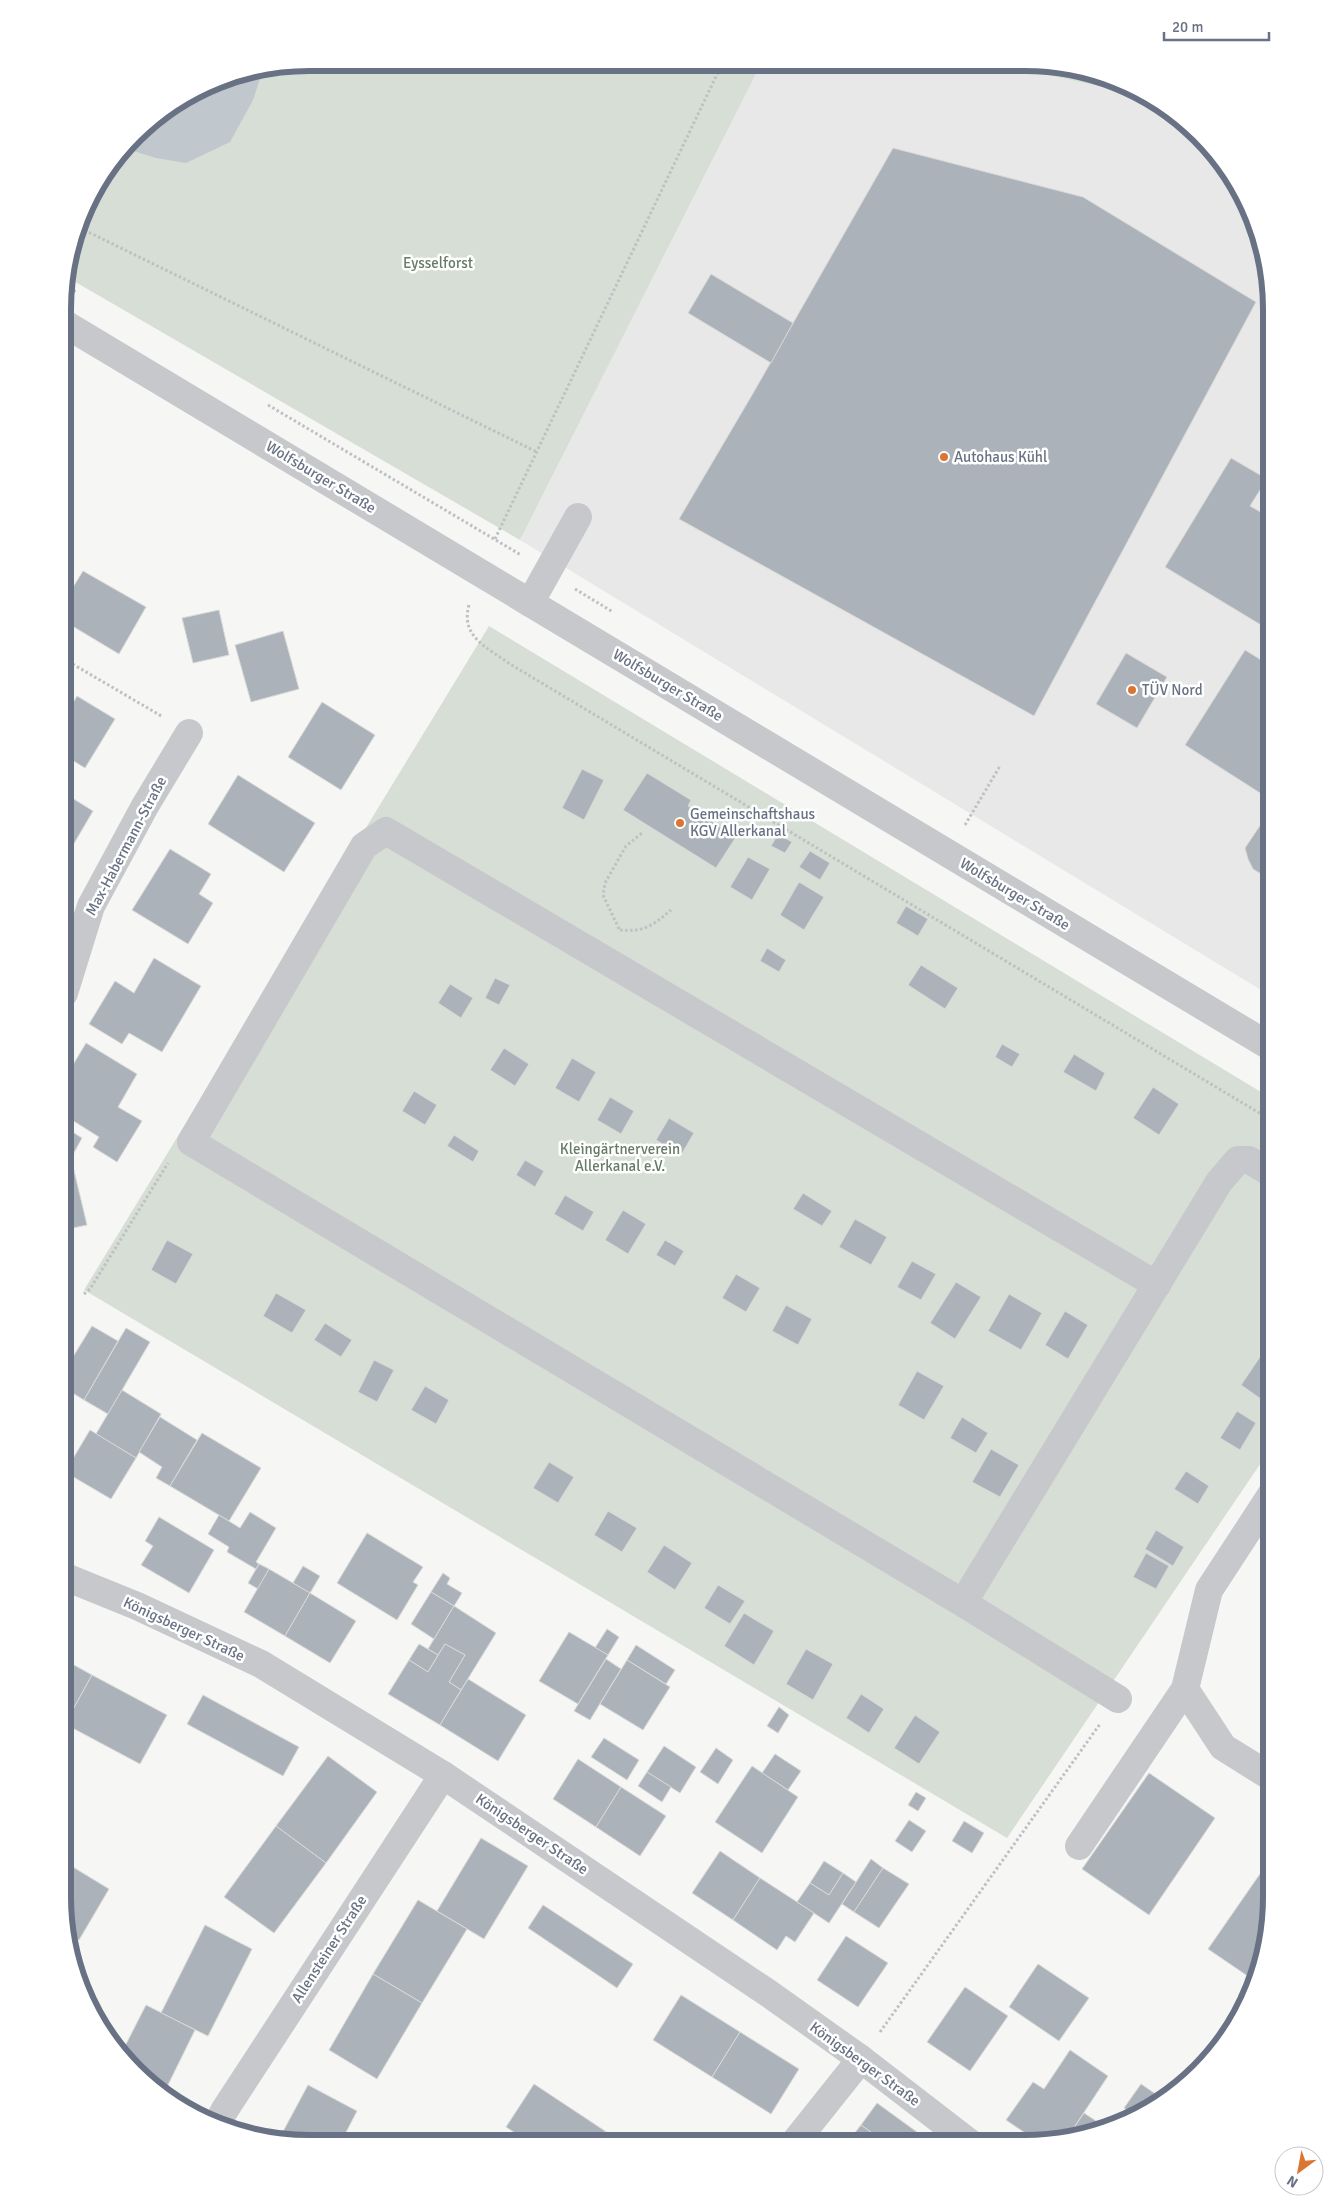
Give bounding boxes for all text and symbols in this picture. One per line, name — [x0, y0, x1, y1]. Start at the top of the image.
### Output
scale bar — [1164, 10, 1269, 42]
text: 20 m — [1172, 18, 1203, 36]
park label: Eysselforst — [403, 254, 473, 272]
street label: Wolfsburger Straße — [263, 437, 379, 517]
place label: Autohaus Kühl — [954, 448, 1047, 466]
marker: Autohaus Kühl — [938, 451, 950, 463]
street label: Wolfsburger Straße — [610, 645, 726, 725]
place label: TÜV Nord — [1142, 681, 1203, 699]
marker: TÜV Nord — [1126, 684, 1138, 696]
street label: Max-Habermann-Straße — [82, 773, 170, 919]
place label: Gemeinschaftshaus KGV Allerkanal — [690, 805, 816, 840]
marker: Gemeinschaftshaus KGV Allerkanal — [674, 817, 686, 829]
street label: Wolfsburger Straße — [957, 854, 1073, 934]
park label: Kleingärtnerverein Allerkanal e.V. — [560, 1140, 680, 1175]
street label: Königsberger Straße — [120, 1593, 248, 1665]
street label: Königsberger Straße — [472, 1790, 592, 1878]
street label: Allensteiner Straße — [288, 1892, 370, 2006]
street label: Königsberger Straße — [806, 2018, 924, 2110]
north arrow — [1274, 2146, 1324, 2196]
text: N — [1284, 2172, 1301, 2191]

